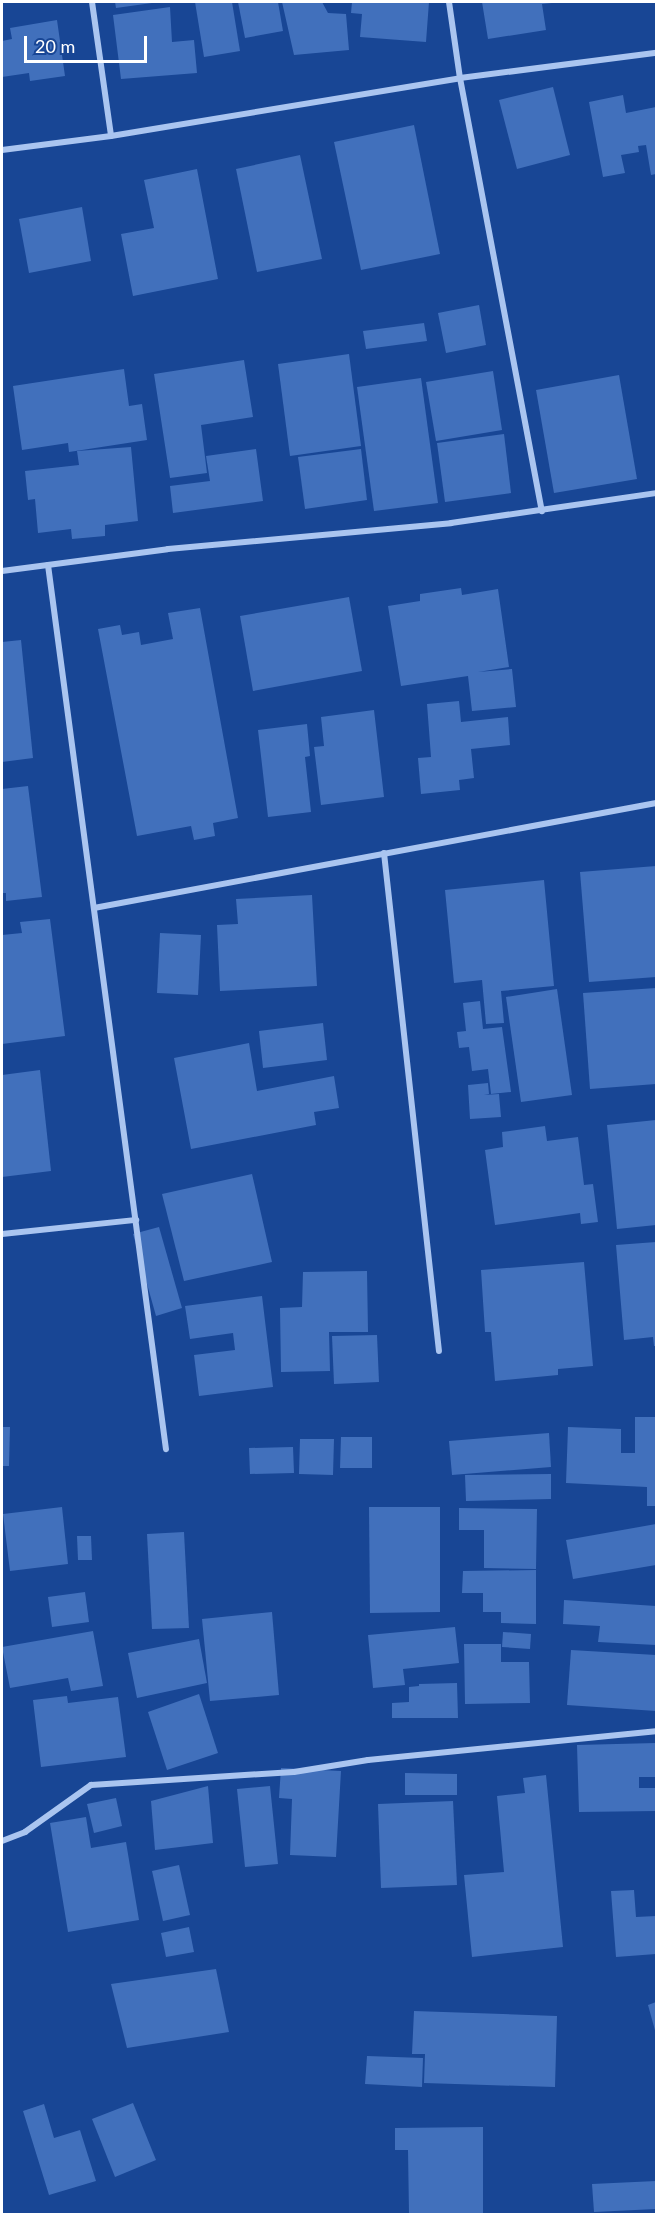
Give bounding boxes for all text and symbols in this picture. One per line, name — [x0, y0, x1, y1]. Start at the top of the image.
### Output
scale bar — [27, 24, 150, 62]
text: 20 m — [35, 35, 75, 57]

